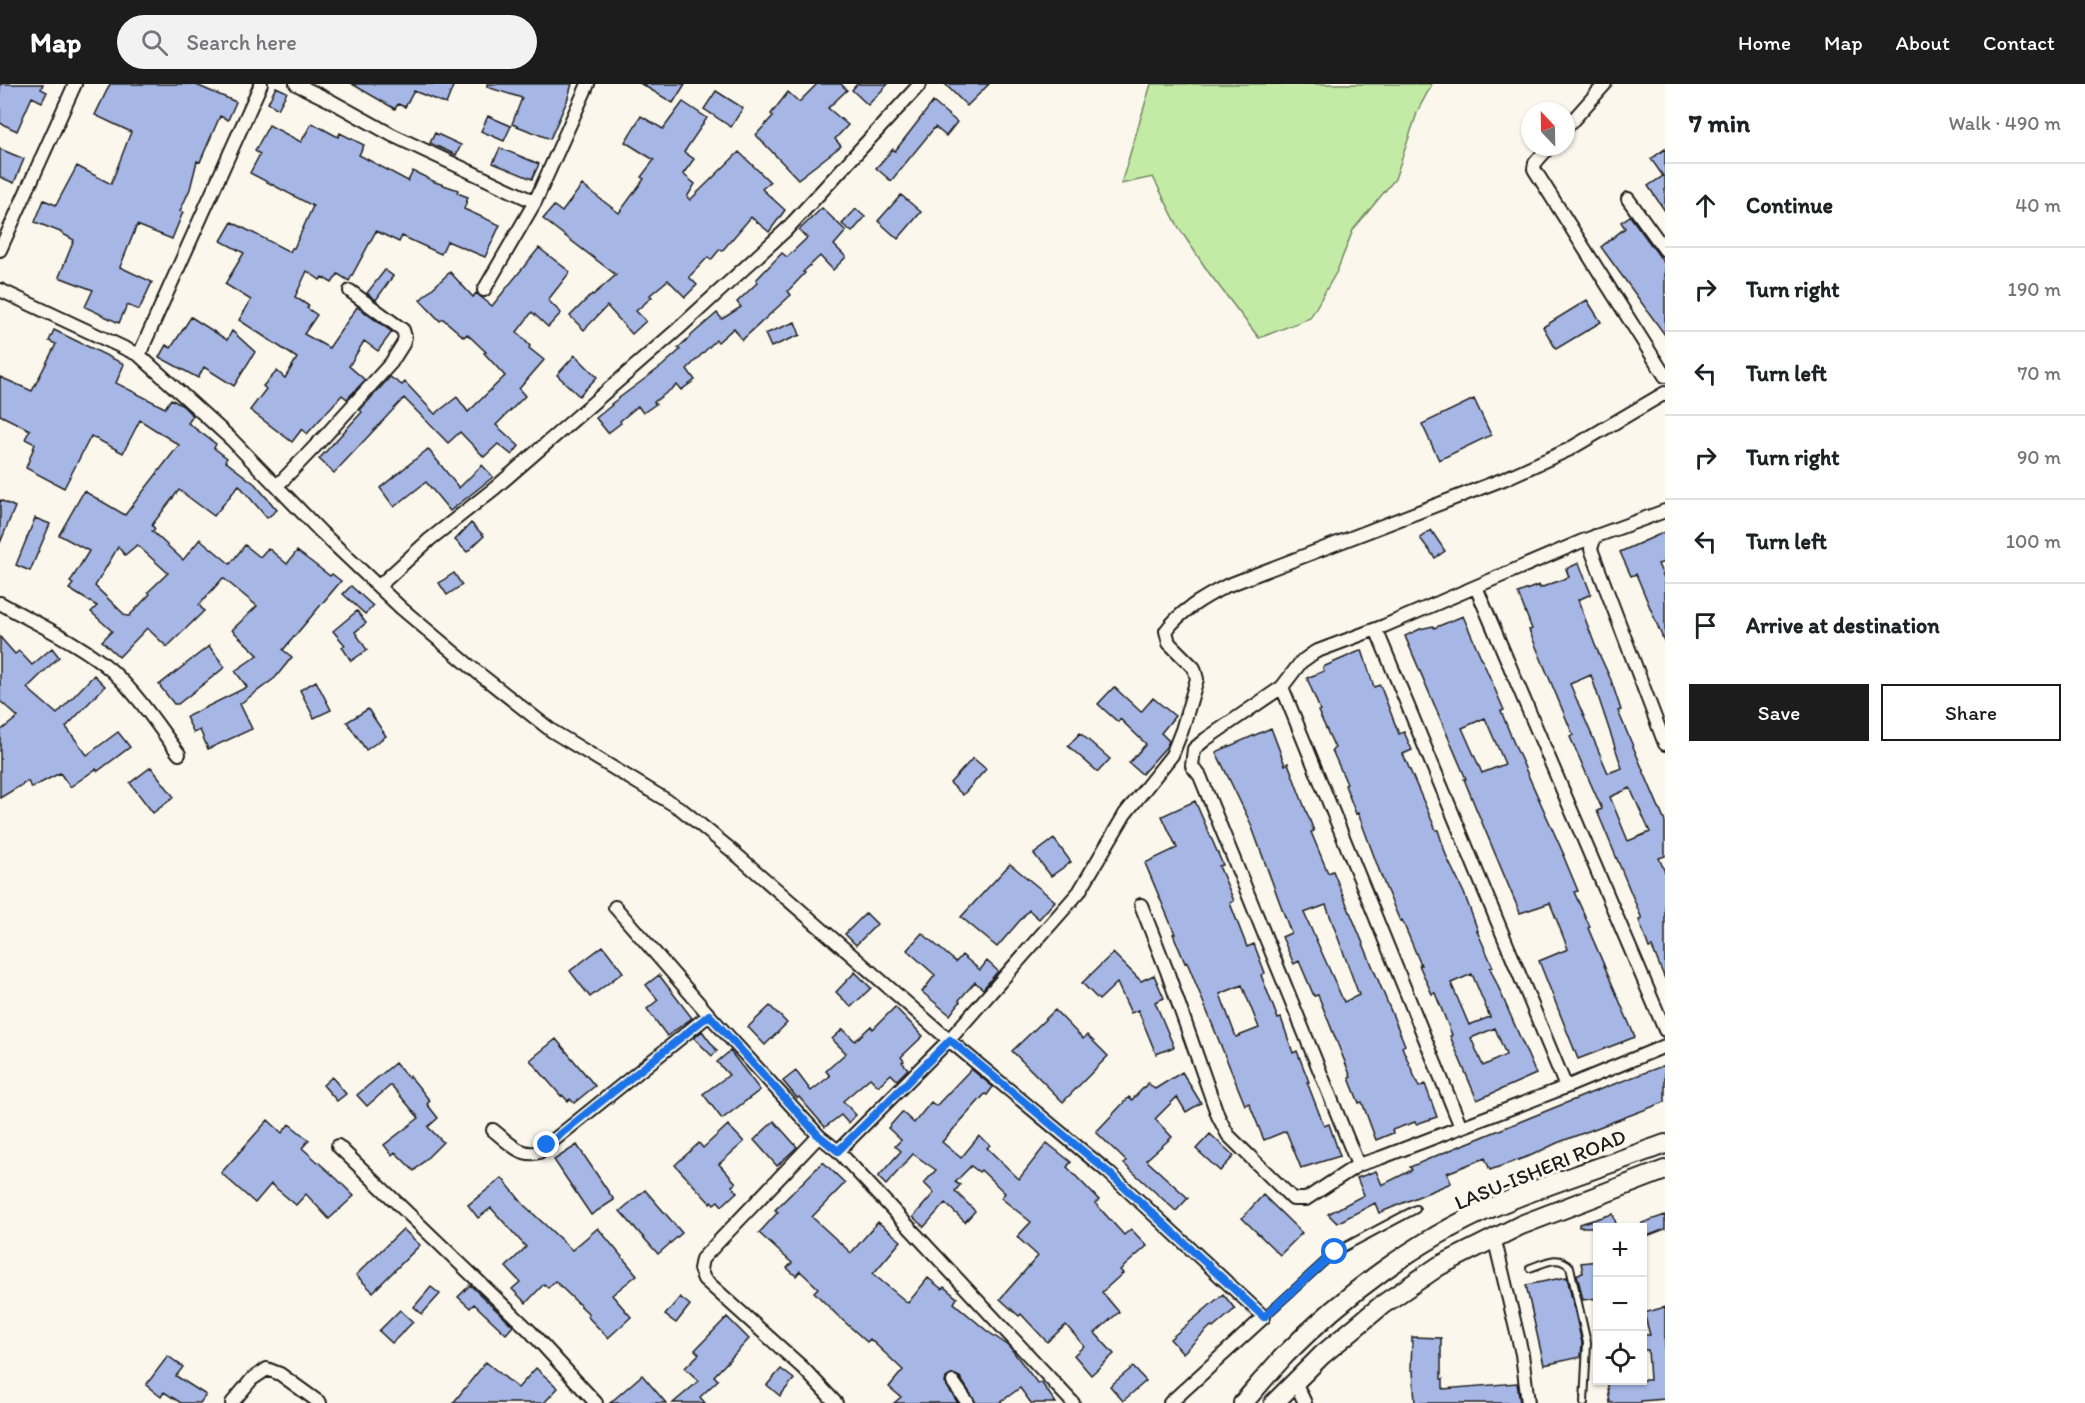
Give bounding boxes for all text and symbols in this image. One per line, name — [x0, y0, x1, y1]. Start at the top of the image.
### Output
search box — [117, 15, 537, 69]
text: Map — [30, 25, 81, 59]
icon: search — [138, 26, 171, 59]
text: Search here — [186, 29, 297, 56]
text: Home — [1738, 30, 1791, 55]
text: Map — [1824, 30, 1863, 55]
text: About — [1896, 30, 1950, 55]
text: Contact — [1983, 30, 2055, 55]
north arrow — [1521, 102, 1575, 156]
text: 7 min — [1689, 107, 1750, 139]
text: Walk · 490 m — [1948, 111, 2061, 135]
icon: ahead — [1689, 189, 1722, 222]
text: Continue — [1746, 192, 1833, 219]
text: 40 m — [2015, 193, 2061, 217]
icon: right — [1689, 273, 1722, 306]
text: Turn right — [1746, 276, 1840, 303]
text: 190 m — [2008, 277, 2061, 301]
icon: left — [1689, 357, 1722, 390]
text: Turn left — [1746, 360, 1827, 387]
text: 70 m — [2017, 361, 2061, 385]
icon: right — [1689, 441, 1722, 474]
text: Turn right — [1746, 444, 1840, 471]
text: 90 m — [2017, 445, 2061, 469]
icon: left — [1689, 525, 1722, 558]
text: Turn left — [1746, 528, 1827, 555]
text: 100 m — [2006, 529, 2061, 553]
icon: arrive — [1689, 609, 1722, 642]
text: Arrive at destination — [1746, 612, 1940, 639]
button: Save — [1689, 684, 1869, 741]
button: Share — [1881, 684, 2061, 741]
street label: LASU-ISHERI ROAD — [1451, 1123, 1629, 1215]
route end — [533, 1131, 559, 1157]
map controls — [1593, 1223, 1647, 1385]
button: + — [1593, 1223, 1647, 1277]
route start — [1321, 1238, 1347, 1264]
button: − — [1593, 1277, 1647, 1331]
button: locate — [1593, 1331, 1647, 1385]

